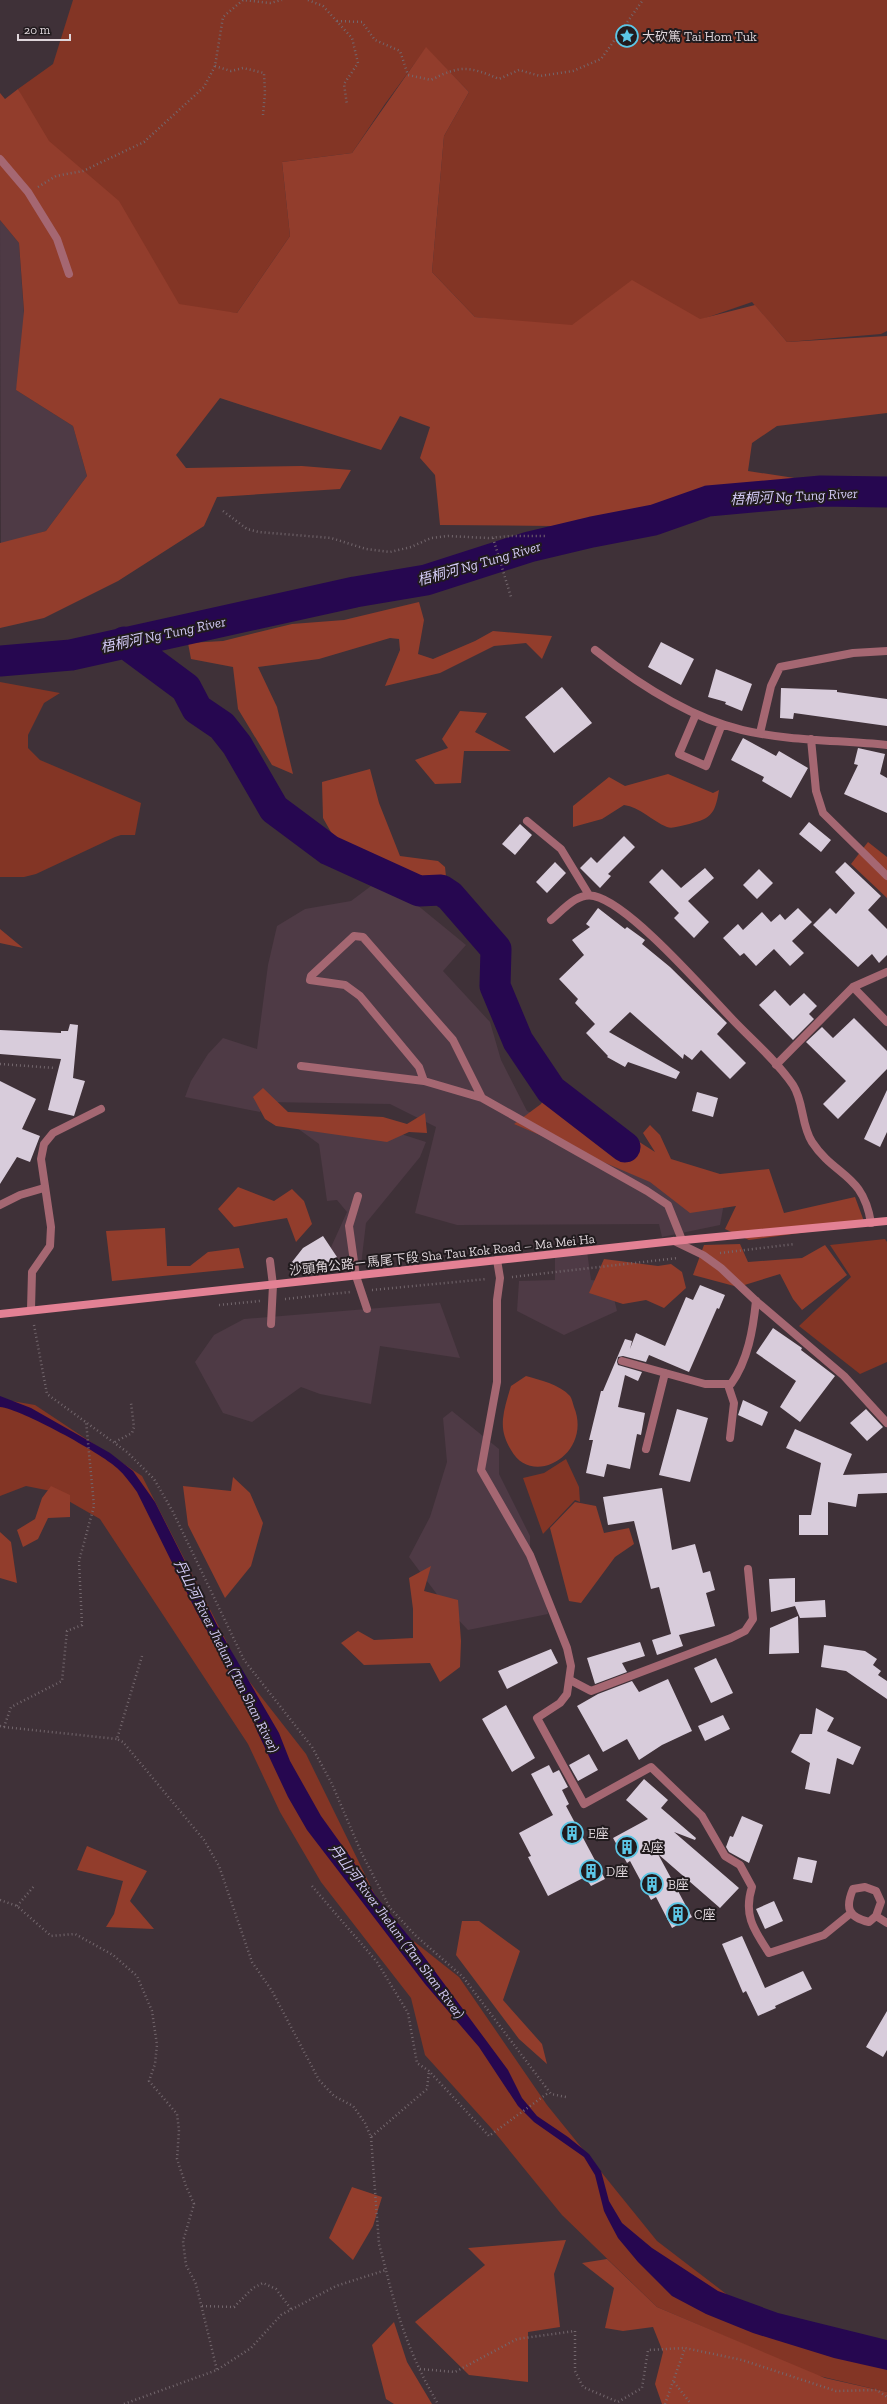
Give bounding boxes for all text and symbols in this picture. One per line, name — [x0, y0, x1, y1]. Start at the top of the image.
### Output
scale bar — [18, 16, 70, 42]
text: 20 m — [24, 23, 51, 37]
place icon: 大砍篤 Tai Hom Tuk — [614, 23, 640, 49]
place label: 大砍篤 Tai Hom Tuk — [642, 29, 757, 44]
water label: 梧桐河 Ng Tung River — [730, 485, 858, 508]
water label: 梧桐河 Ng Tung River — [416, 538, 543, 589]
water label: 梧桐河 Ng Tung River — [99, 613, 227, 656]
street label: 沙頭角公路－馬尾下段 Sha Tau Kok Road – Ma Mei Ha — [289, 1231, 596, 1278]
water label: 丹山河 River Jhelum (Tan Shan River) — [170, 1557, 283, 1756]
building icon: E座 — [559, 1820, 585, 1846]
place label: E座 — [588, 1826, 609, 1841]
building icon: A座 — [614, 1834, 640, 1860]
place label: A座 — [642, 1840, 663, 1855]
water label: 丹山河 River Jhelum (Tan Shan River) — [325, 1841, 468, 2022]
building icon: D座 — [578, 1858, 604, 1884]
place label: D座 — [606, 1864, 628, 1879]
building icon: B座 — [639, 1871, 665, 1897]
place label: B座 — [668, 1877, 689, 1892]
building icon: C座 — [665, 1901, 691, 1927]
place label: C座 — [694, 1907, 715, 1922]

